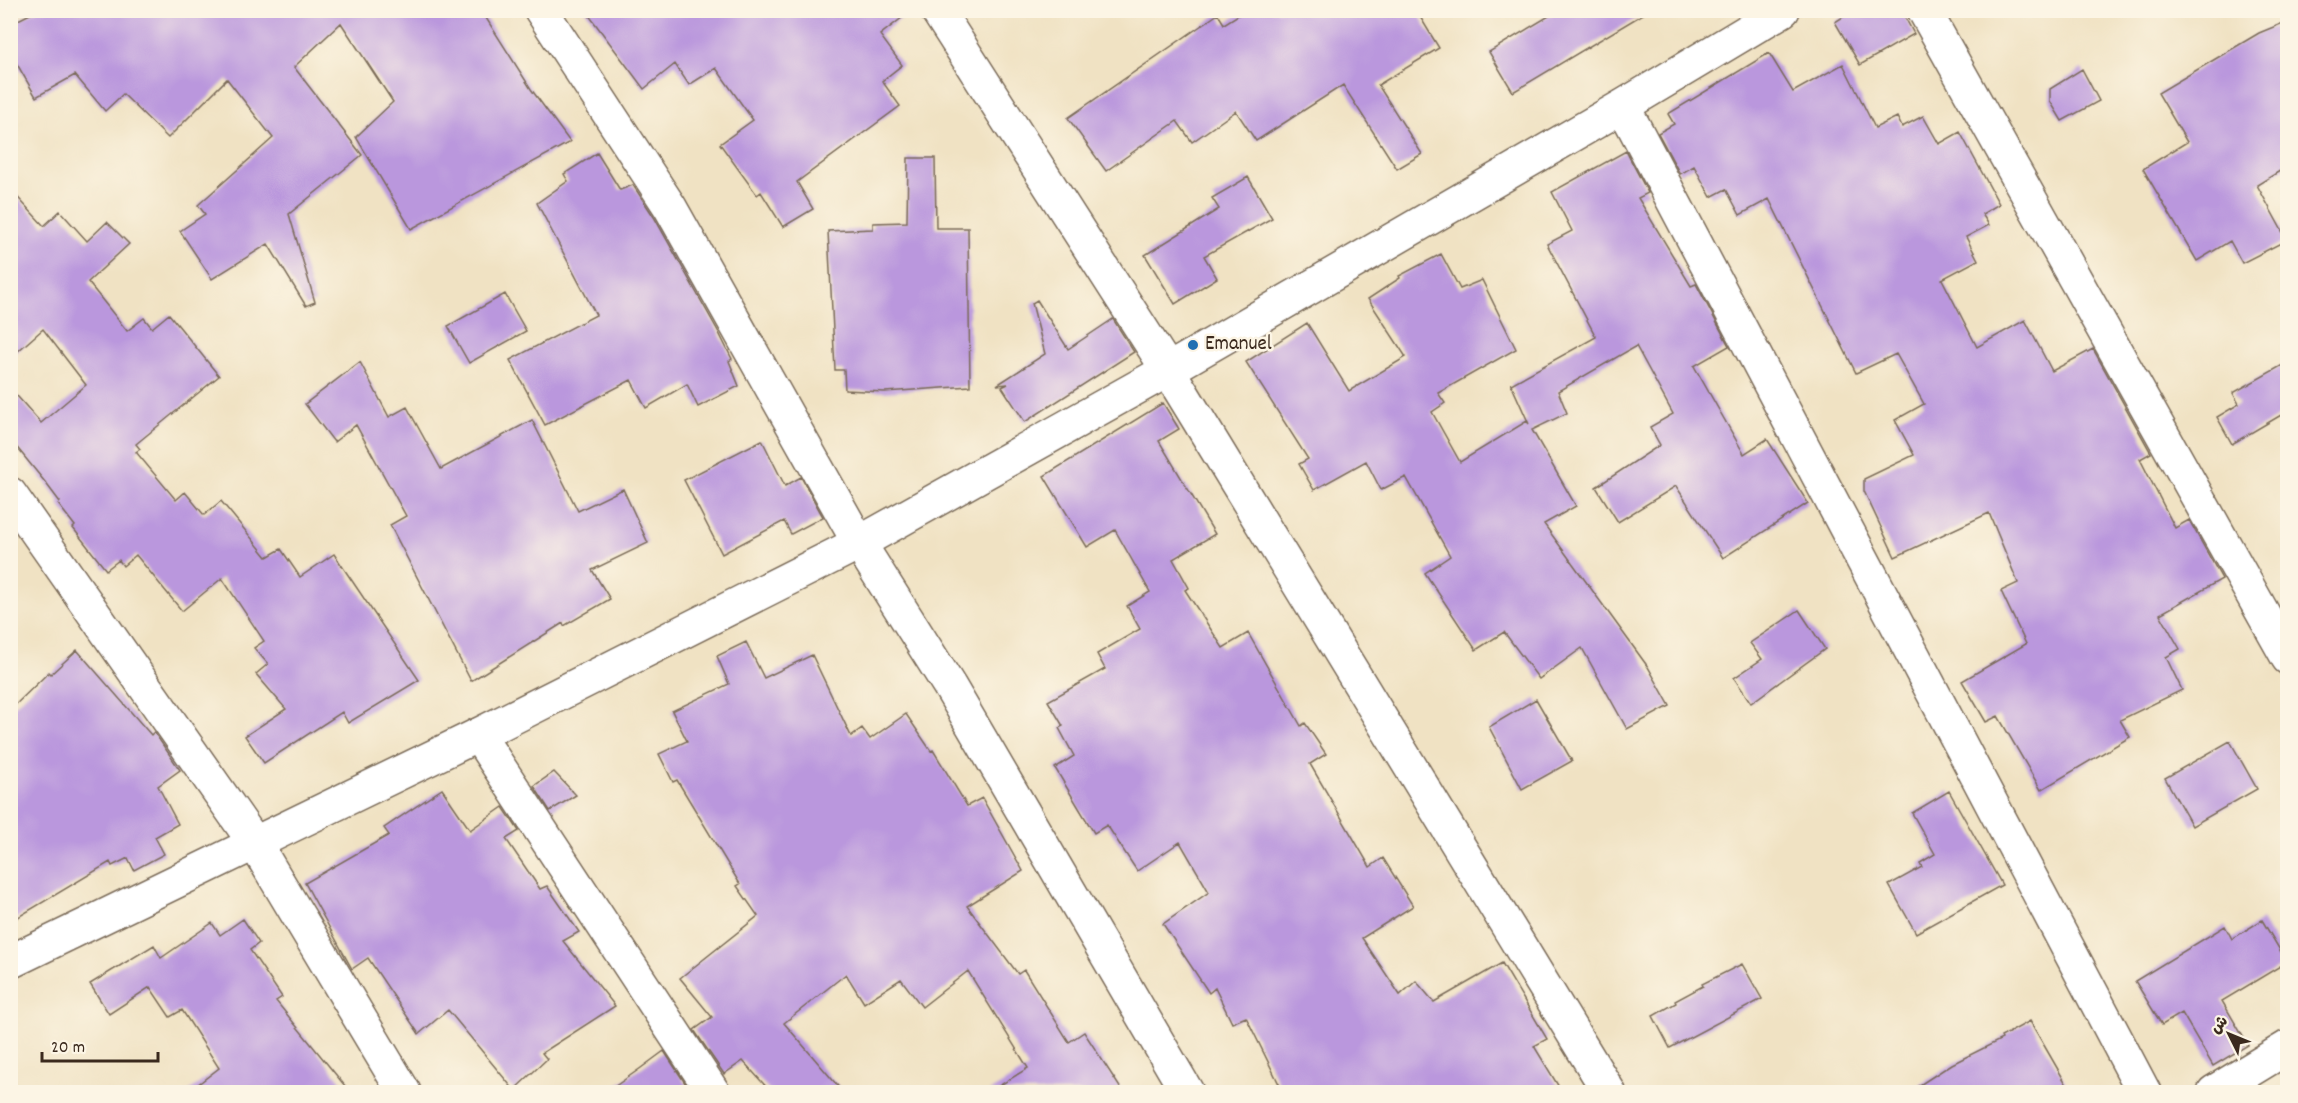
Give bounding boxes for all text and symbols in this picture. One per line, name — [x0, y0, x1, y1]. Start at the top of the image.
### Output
place label: Emanuel — [1205, 330, 1272, 360]
marker: Emanuel — [1186, 338, 1200, 352]
north arrow — [2199, 1004, 2259, 1064]
text: ش — [2205, 1011, 2234, 1040]
scale bar — [42, 1025, 158, 1063]
text: 20 m — [51, 1036, 85, 1061]

